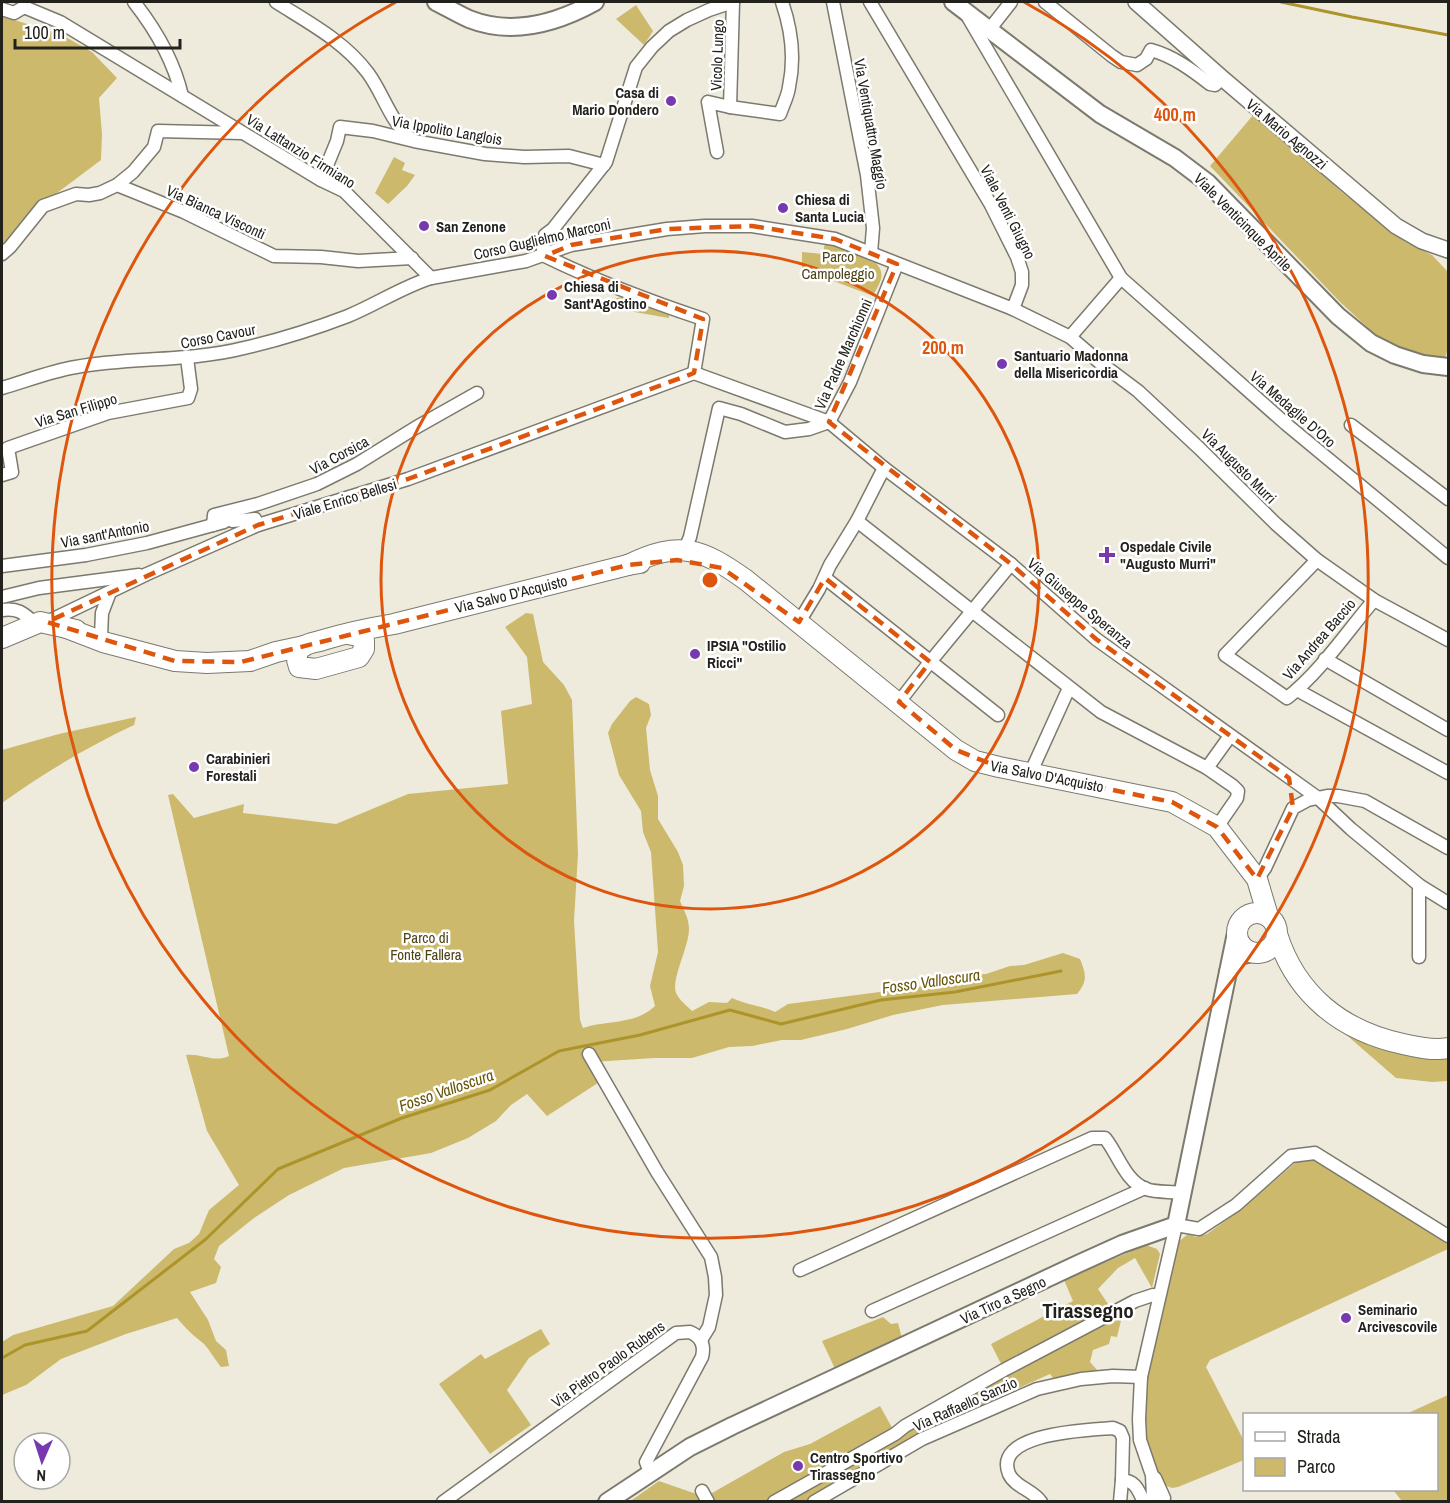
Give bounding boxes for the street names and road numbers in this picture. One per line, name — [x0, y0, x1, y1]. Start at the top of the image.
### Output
street label: Vicolo Lungo — [705, 19, 729, 91]
street label: Via Ventiquattro Maggio — [849, 57, 893, 191]
street label: Via Mario Agnozzi — [1242, 94, 1332, 174]
street label: Via Lattanzio Firmiano — [242, 109, 360, 193]
street label: Via Ippolito Langlois — [390, 110, 504, 150]
street label: Viale Venti Giugno — [975, 161, 1041, 263]
street label: Viale Venticinque Aprile — [1189, 168, 1297, 276]
street label: Via Bianca Visconti — [163, 180, 269, 244]
street label: Corso Guglielmo Marconi — [471, 213, 613, 265]
street label: Via Padre Marchionni — [809, 295, 877, 413]
street label: Corso Cavour — [179, 318, 257, 354]
street label: Via Medaglie D'Oro — [1246, 366, 1341, 452]
street label: Via San Filippo — [32, 388, 120, 432]
street label: Via Augusto Murri — [1197, 424, 1281, 508]
street label: Via Corsica — [306, 431, 372, 479]
street label: Viale Enrico Bellesi — [291, 473, 399, 525]
street label: Via sant'Antonio — [59, 515, 151, 553]
street label: Via Giuseppe Speranza — [1023, 553, 1137, 653]
street label: Via Salvo D'Acquisto — [453, 570, 569, 618]
street label: Via Andrea Baccio — [1278, 594, 1360, 684]
street label: Via Salvo D'Acquisto — [989, 755, 1106, 797]
street label: Via Tiro a Segno — [957, 1271, 1049, 1329]
street label: Via Pietro Paolo Rubens — [547, 1316, 669, 1412]
street label: Via Raffaello Sanzio — [910, 1372, 1020, 1436]

